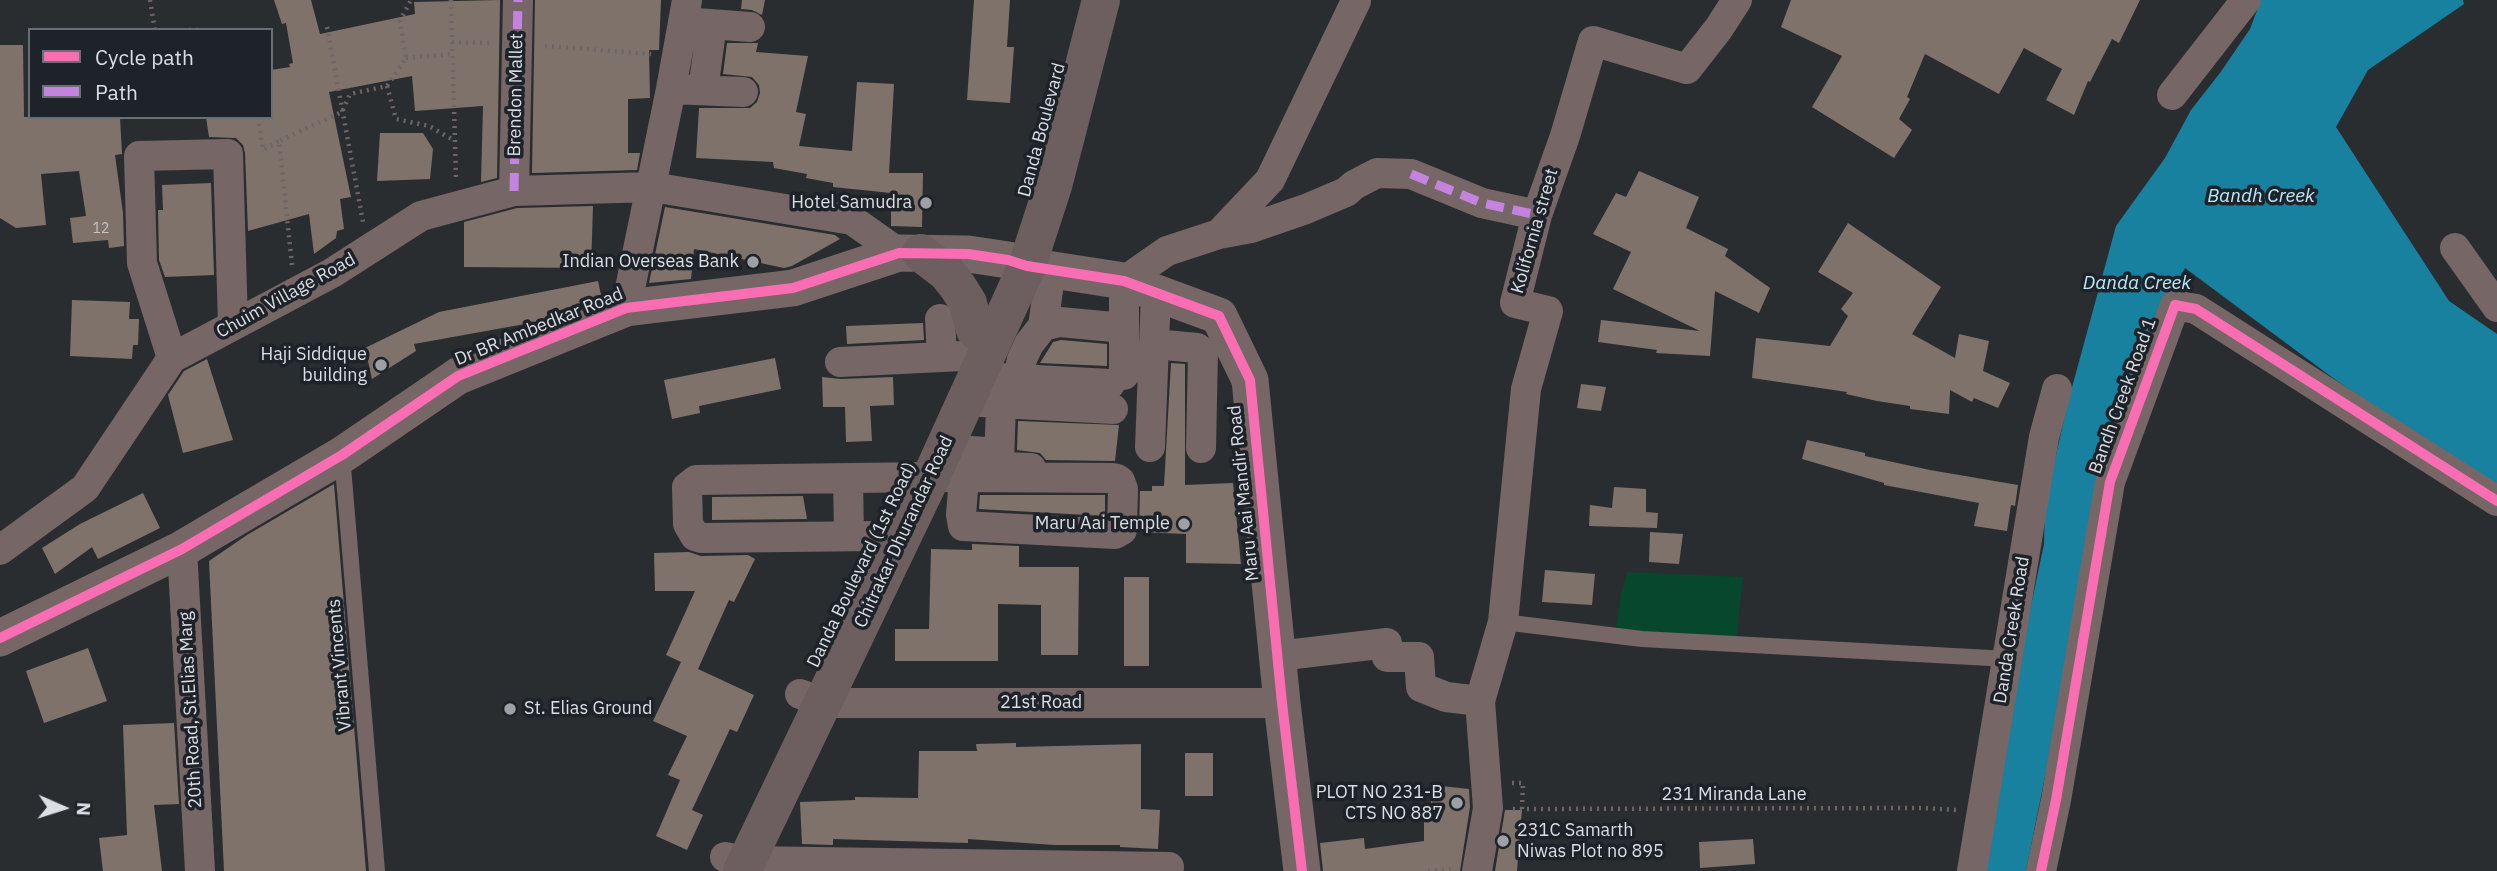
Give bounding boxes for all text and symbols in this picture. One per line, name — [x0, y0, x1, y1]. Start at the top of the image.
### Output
legend — [28, 28, 273, 119]
street label: Brendon Mallet — [504, 33, 528, 157]
text: Cycle path — [95, 43, 194, 71]
street label: Danda Boulevard — [1014, 60, 1070, 200]
text: Path — [95, 78, 138, 106]
street label: Kolifornia street — [1507, 166, 1563, 296]
water label: Bandh Creek — [2207, 186, 2315, 208]
place label: Hotel Samudra — [791, 192, 912, 214]
marker: Hotel Samudra — [918, 195, 934, 211]
house number: 12 — [93, 221, 109, 237]
street label: Chuim Village Road — [213, 249, 359, 343]
place label: Indian Overseas Bank — [562, 251, 739, 273]
marker: Indian Overseas Bank — [745, 254, 761, 270]
water label: Danda Creek — [2083, 273, 2191, 295]
street label: Dr BR Ambedkar Road — [452, 283, 626, 371]
street label: Bandh Creek Road 1 — [2085, 315, 2161, 477]
place label: Haji Siddique building — [261, 344, 367, 386]
marker: Haji Siddique building — [373, 357, 389, 373]
street label: Maru Aai Mandir Road — [1224, 404, 1264, 582]
street label: Chitrakar Dhurandar Road — [850, 433, 958, 631]
street label: Danda Boulevard (1st Road) — [803, 459, 921, 671]
place label: Maru Aai Temple — [1035, 513, 1170, 535]
marker: Maru Aai Temple — [1176, 516, 1192, 532]
street label: Danda Creek Road — [1990, 555, 2034, 705]
street label: Vibrant Vincents — [323, 598, 357, 732]
street label: 20th Road, St.Elias Marg — [175, 611, 207, 809]
street label: 21st Road — [1000, 692, 1082, 714]
place label: St. Elias Ground — [524, 698, 652, 720]
marker: St. Elias Ground — [502, 701, 518, 717]
north arrow — [28, 773, 98, 843]
place label: PLOT NO 231-B CTS NO 887 — [1316, 782, 1443, 824]
street label: 231 Miranda Lane — [1661, 784, 1807, 806]
marker: PLOT NO 231-B CTS NO 887 — [1449, 795, 1465, 811]
text: N — [72, 802, 96, 817]
place label: 231C Samarth Niwas Plot no 895 — [1517, 820, 1664, 862]
marker: 231C Samarth Niwas Plot no 895 — [1495, 833, 1511, 849]

